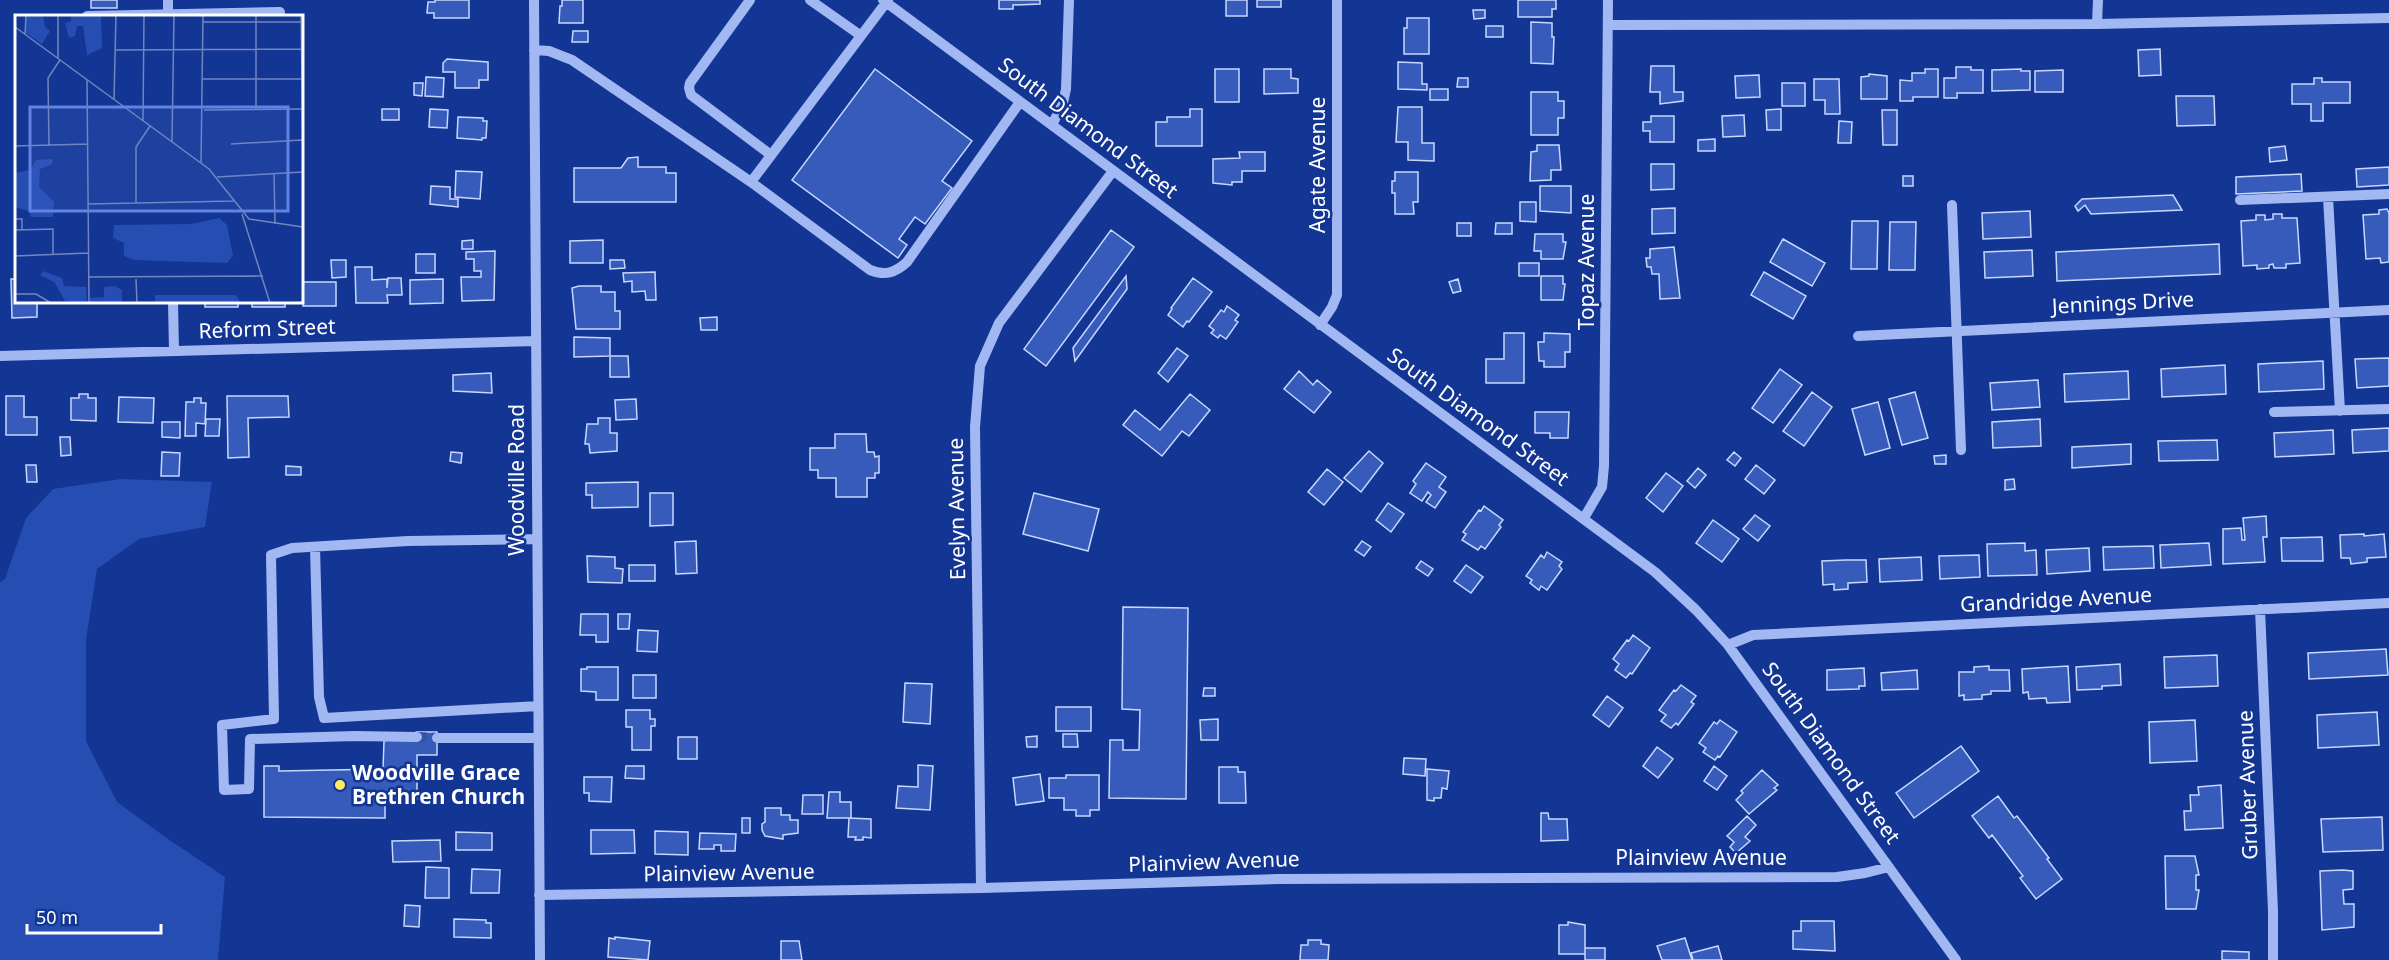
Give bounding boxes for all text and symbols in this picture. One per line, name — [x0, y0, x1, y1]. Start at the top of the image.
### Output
inset map — [15, 15, 303, 303]
street label: South Diamond Street — [993, 50, 1184, 204]
street label: Agate Avenue — [1303, 97, 1331, 233]
street label: Topaz Avenue — [1572, 194, 1600, 330]
street label: Jennings Drive — [2049, 284, 2195, 320]
street label: Reform Street — [198, 312, 336, 344]
street label: South Diamond Street — [1382, 341, 1575, 492]
street label: Woodville Road — [502, 404, 530, 556]
street label: Evelyn Avenue — [941, 438, 971, 581]
street label: Grandridge Avenue — [1959, 580, 2153, 618]
street label: South Diamond Street — [1756, 656, 1907, 849]
street label: Gruber Avenue — [2230, 710, 2264, 860]
place label: Woodville Grace Brethren Church — [352, 758, 525, 810]
marker: Woodville Grace Brethren Church — [333, 778, 347, 792]
street label: Plainview Avenue — [1615, 843, 1787, 871]
street label: Plainview Avenue — [1128, 844, 1300, 878]
street label: Plainview Avenue — [643, 857, 815, 887]
scale bar — [27, 897, 160, 935]
text: 50 m — [36, 905, 78, 929]

